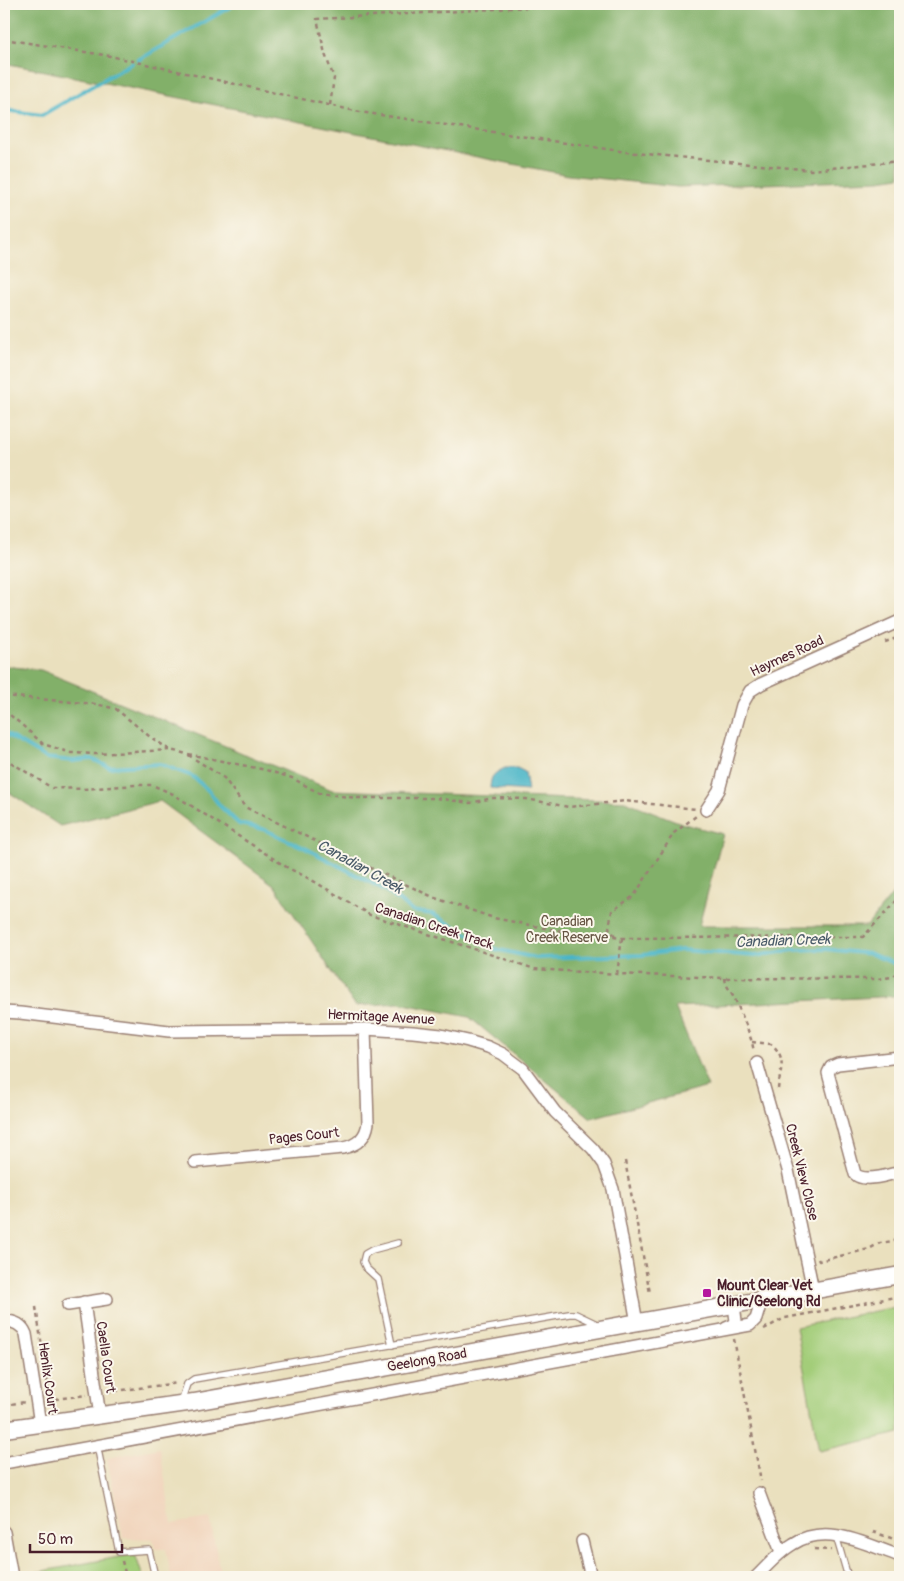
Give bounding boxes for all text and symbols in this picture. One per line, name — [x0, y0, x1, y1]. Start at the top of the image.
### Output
street label: Haymes Road — [748, 632, 827, 680]
water label: Canadian Creek — [314, 836, 408, 899]
street label: Canadian Creek Track — [373, 899, 495, 953]
park label: Canadian Creek Reserve — [526, 913, 608, 946]
water label: Canadian Creek — [735, 930, 832, 952]
street label: Hermitage Avenue — [327, 1006, 435, 1028]
street label: Creek View Close — [782, 1122, 822, 1222]
street label: Pages Court — [268, 1124, 340, 1148]
place label: Mount Clear Vet Clinic/Geelong Rd — [717, 1277, 821, 1310]
marker: Mount Clear Vet Clinic/Geelong Rd — [701, 1287, 713, 1299]
street label: Caella Court — [93, 1320, 119, 1394]
street label: Henlix Court — [35, 1341, 62, 1415]
street label: Geelong Road — [386, 1345, 468, 1375]
scale bar — [30, 1521, 122, 1553]
text: 50 m — [38, 1530, 73, 1549]

